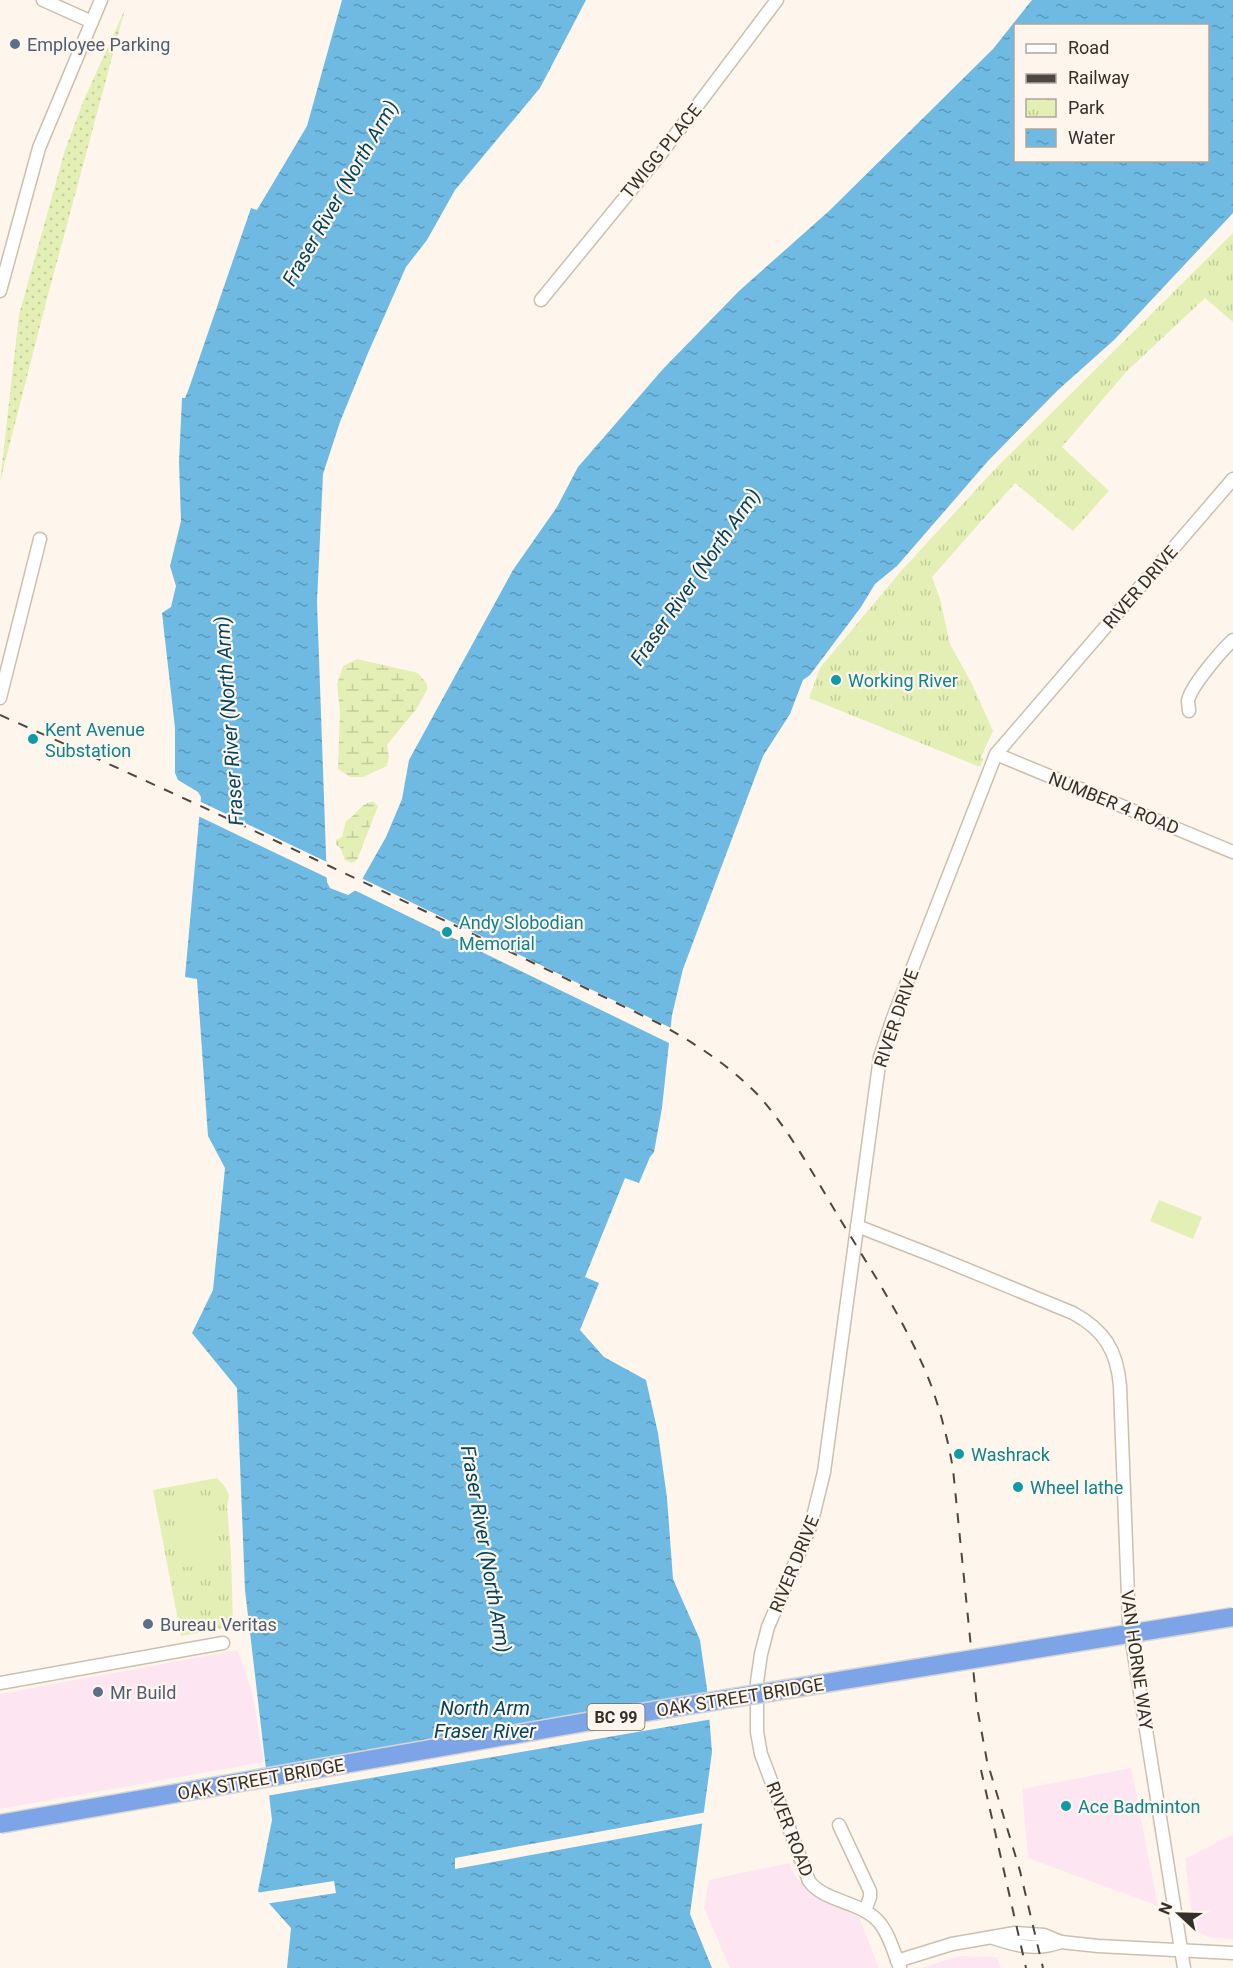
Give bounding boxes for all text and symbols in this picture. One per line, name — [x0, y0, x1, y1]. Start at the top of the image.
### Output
legend — [1014, 24, 1209, 162]
place label: Employee Parking — [27, 34, 170, 55]
marker: Employee Parking — [8, 37, 22, 51]
text: Road — [1068, 37, 1109, 58]
text: Railway — [1068, 67, 1130, 88]
water label: Fraser River (North Arm) — [277, 96, 403, 290]
text: Park — [1068, 97, 1105, 118]
street label: TWIGG PLACE — [616, 99, 706, 203]
text: Water — [1068, 127, 1115, 148]
water label: Fraser River (North Arm) — [625, 484, 765, 670]
street label: RIVER DRIVE — [1098, 541, 1182, 633]
water label: Fraser River (North Arm) — [210, 615, 248, 827]
place label: Working River — [848, 670, 958, 691]
marker: Working River — [829, 673, 843, 687]
place label: Kent Avenue Substation — [45, 719, 145, 761]
marker: Kent Avenue Substation — [26, 732, 40, 746]
street label: NUMBER 4 ROAD — [1046, 767, 1182, 839]
place label: Andy Slobodian Memorial — [459, 912, 584, 954]
marker: Andy Slobodian Memorial — [440, 925, 454, 939]
street label: RIVER DRIVE — [869, 966, 923, 1070]
water label: Fraser River (North Arm) — [456, 1443, 516, 1655]
place label: Washrack — [971, 1444, 1051, 1465]
marker: Washrack — [952, 1447, 966, 1461]
place label: Wheel lathe — [1030, 1477, 1123, 1498]
marker: Wheel lathe — [1011, 1480, 1025, 1494]
street label: RIVER DRIVE — [765, 1512, 823, 1616]
street label: VAN HORNE WAY — [1117, 1589, 1157, 1731]
place label: Bureau Veritas — [160, 1614, 277, 1635]
marker: Bureau Veritas — [141, 1617, 155, 1631]
street label: OAK STREET BRIDGE — [655, 1673, 825, 1721]
place label: Mr Build — [110, 1682, 176, 1703]
marker: Mr Build — [91, 1685, 105, 1699]
water label: North Arm Fraser River — [434, 1696, 537, 1743]
road number: BC 99 — [588, 1704, 644, 1730]
street label: OAK STREET BRIDGE — [176, 1754, 346, 1804]
street label: RIVER ROAD — [762, 1779, 818, 1879]
place label: Ace Badminton — [1078, 1796, 1200, 1817]
marker: Ace Badminton — [1059, 1799, 1073, 1813]
north arrow — [1149, 1884, 1209, 1944]
text: N — [1155, 1900, 1176, 1917]

